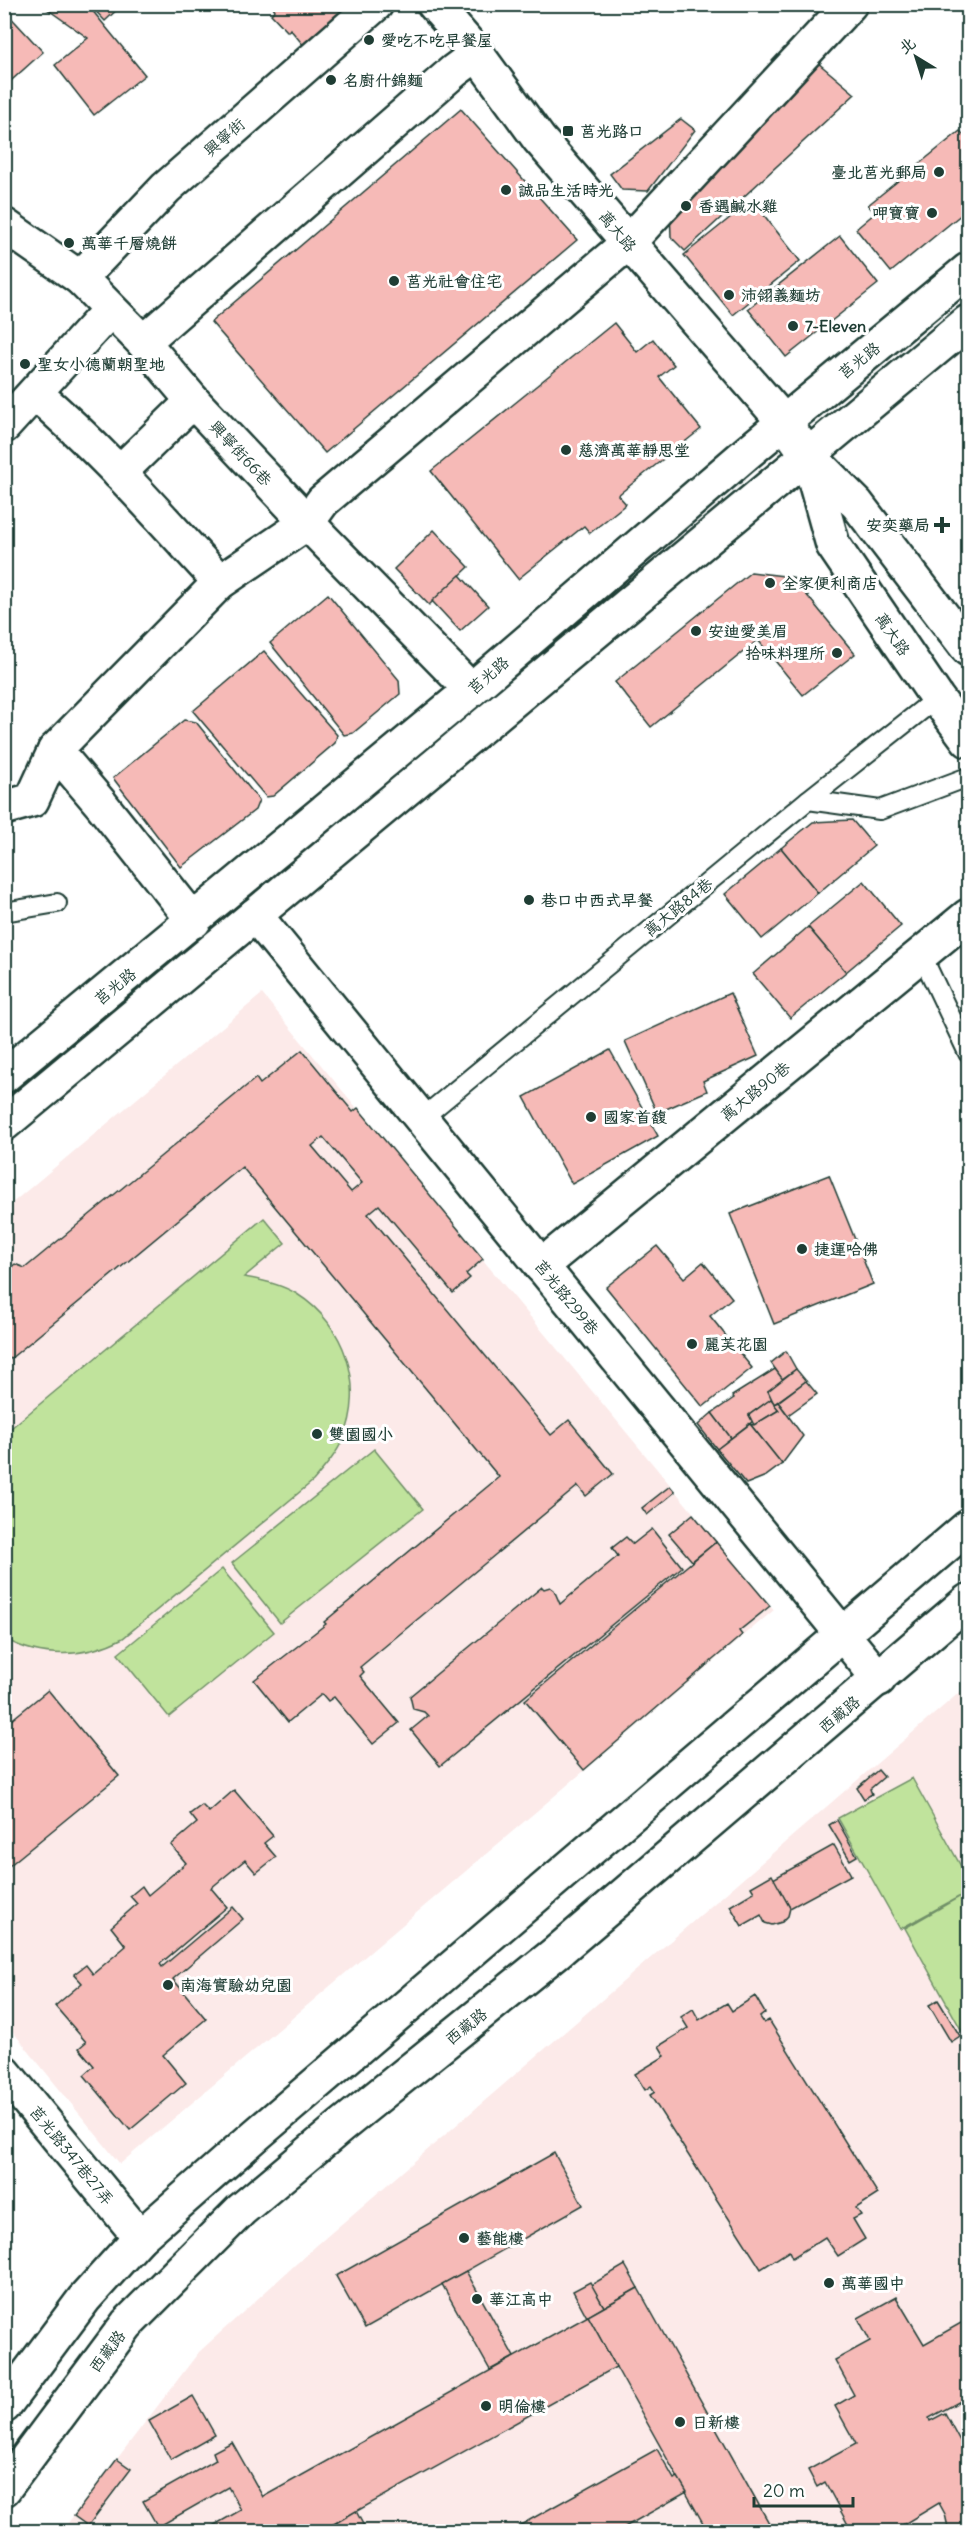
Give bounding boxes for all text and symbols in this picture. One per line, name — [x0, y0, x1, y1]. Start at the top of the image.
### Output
north arrow — [886, 27, 946, 87]
place label: 愛吃不吃早餐屋 — [381, 30, 493, 50]
text: 北 — [894, 32, 919, 58]
marker: 愛吃不吃早餐屋 — [362, 33, 376, 47]
place label: 名廚什錦麵 — [343, 70, 423, 90]
marker: 名廚什錦麵 — [324, 73, 338, 87]
street label: 興寧街 — [199, 114, 249, 160]
place label: 莒光路口 — [580, 121, 644, 141]
marker: 莒光路口 — [561, 124, 575, 138]
place label: 臺北莒光郵局 — [831, 162, 927, 182]
marker: 臺北莒光郵局 — [932, 165, 946, 179]
place label: 誠品生活時光 — [518, 180, 614, 200]
marker: 誠品生活時光 — [499, 183, 513, 197]
place label: 香遇鹹水雞 — [698, 196, 778, 216]
marker: 香遇鹹水雞 — [679, 199, 693, 213]
place label: 呷寶寶 — [872, 203, 920, 223]
street label: 萬大路 — [595, 206, 641, 256]
marker: 呷寶寶 — [925, 206, 939, 220]
place label: 萬華千層燒餅 — [81, 233, 177, 253]
marker: 萬華千層燒餅 — [62, 236, 76, 250]
place label: 莒光社會住宅 — [406, 271, 502, 291]
marker: 莒光社會住宅 — [387, 274, 401, 288]
place label: 沛翎義麵坊 — [741, 285, 821, 305]
marker: 沛翎義麵坊 — [722, 288, 736, 302]
place label: 7-Eleven — [805, 316, 866, 336]
marker: 7-Eleven — [786, 319, 800, 333]
street label: 莒光路 — [834, 337, 884, 383]
place label: 聖女小德蘭朝聖地 — [37, 354, 165, 374]
marker: 聖女小德蘭朝聖地 — [18, 357, 32, 371]
street label: 興寧街66巷 — [206, 416, 276, 490]
place label: 慈濟萬華靜思堂 — [578, 440, 690, 460]
marker: 慈濟萬華靜思堂 — [559, 443, 573, 457]
place label: 安奕藥局 — [866, 515, 930, 535]
marker: 安奕藥局 — [935, 518, 949, 532]
place label: 全家便利商店 — [782, 573, 878, 593]
marker: 全家便利商店 — [763, 576, 777, 590]
street label: 萬大路 — [871, 609, 915, 659]
place label: 安迪愛美眉 — [708, 621, 788, 641]
marker: 安迪愛美眉 — [689, 624, 703, 638]
place label: 拾味料理所 — [745, 643, 825, 663]
marker: 拾味料理所 — [830, 646, 844, 660]
street label: 莒光路 — [463, 652, 513, 698]
street label: 萬大路84巷 — [640, 873, 716, 941]
place label: 巷口中西式早餐 — [541, 890, 653, 910]
marker: 巷口中西式早餐 — [522, 893, 536, 907]
street label: 莒光路 — [90, 963, 140, 1009]
street label: 萬大路90巷 — [716, 1057, 794, 1125]
place label: 國家首馥 — [603, 1107, 667, 1127]
marker: 國家首馥 — [584, 1110, 598, 1124]
place label: 捷運哈佛 — [814, 1239, 878, 1259]
marker: 捷運哈佛 — [795, 1242, 809, 1256]
street label: 莒光路299巷 — [531, 1255, 603, 1339]
place label: 麗芙花園 — [704, 1334, 768, 1354]
marker: 麗芙花園 — [685, 1337, 699, 1351]
place label: 雙園國小 — [329, 1424, 393, 1444]
marker: 雙園國小 — [310, 1427, 324, 1441]
street label: 西藏路 — [814, 1691, 864, 1737]
place label: 南海實驗幼兒園 — [180, 1975, 292, 1995]
marker: 南海實驗幼兒園 — [161, 1978, 175, 1992]
street label: 西藏路 — [441, 2003, 491, 2049]
street label: 莒光路347巷27弄 — [26, 2101, 118, 2209]
place label: 藝能樓 — [476, 2228, 524, 2248]
marker: 藝能樓 — [457, 2231, 471, 2245]
place label: 萬華國中 — [841, 2273, 905, 2293]
marker: 萬華國中 — [822, 2276, 836, 2290]
place label: 華江高中 — [489, 2289, 553, 2309]
marker: 華江高中 — [470, 2292, 484, 2306]
street label: 西藏路 — [85, 2326, 129, 2376]
place label: 明倫樓 — [498, 2396, 546, 2416]
marker: 明倫樓 — [479, 2399, 493, 2413]
place label: 日新樓 — [692, 2412, 740, 2432]
marker: 日新樓 — [673, 2415, 687, 2429]
scale bar — [754, 2470, 853, 2508]
text: 20 m — [763, 2479, 805, 2502]

